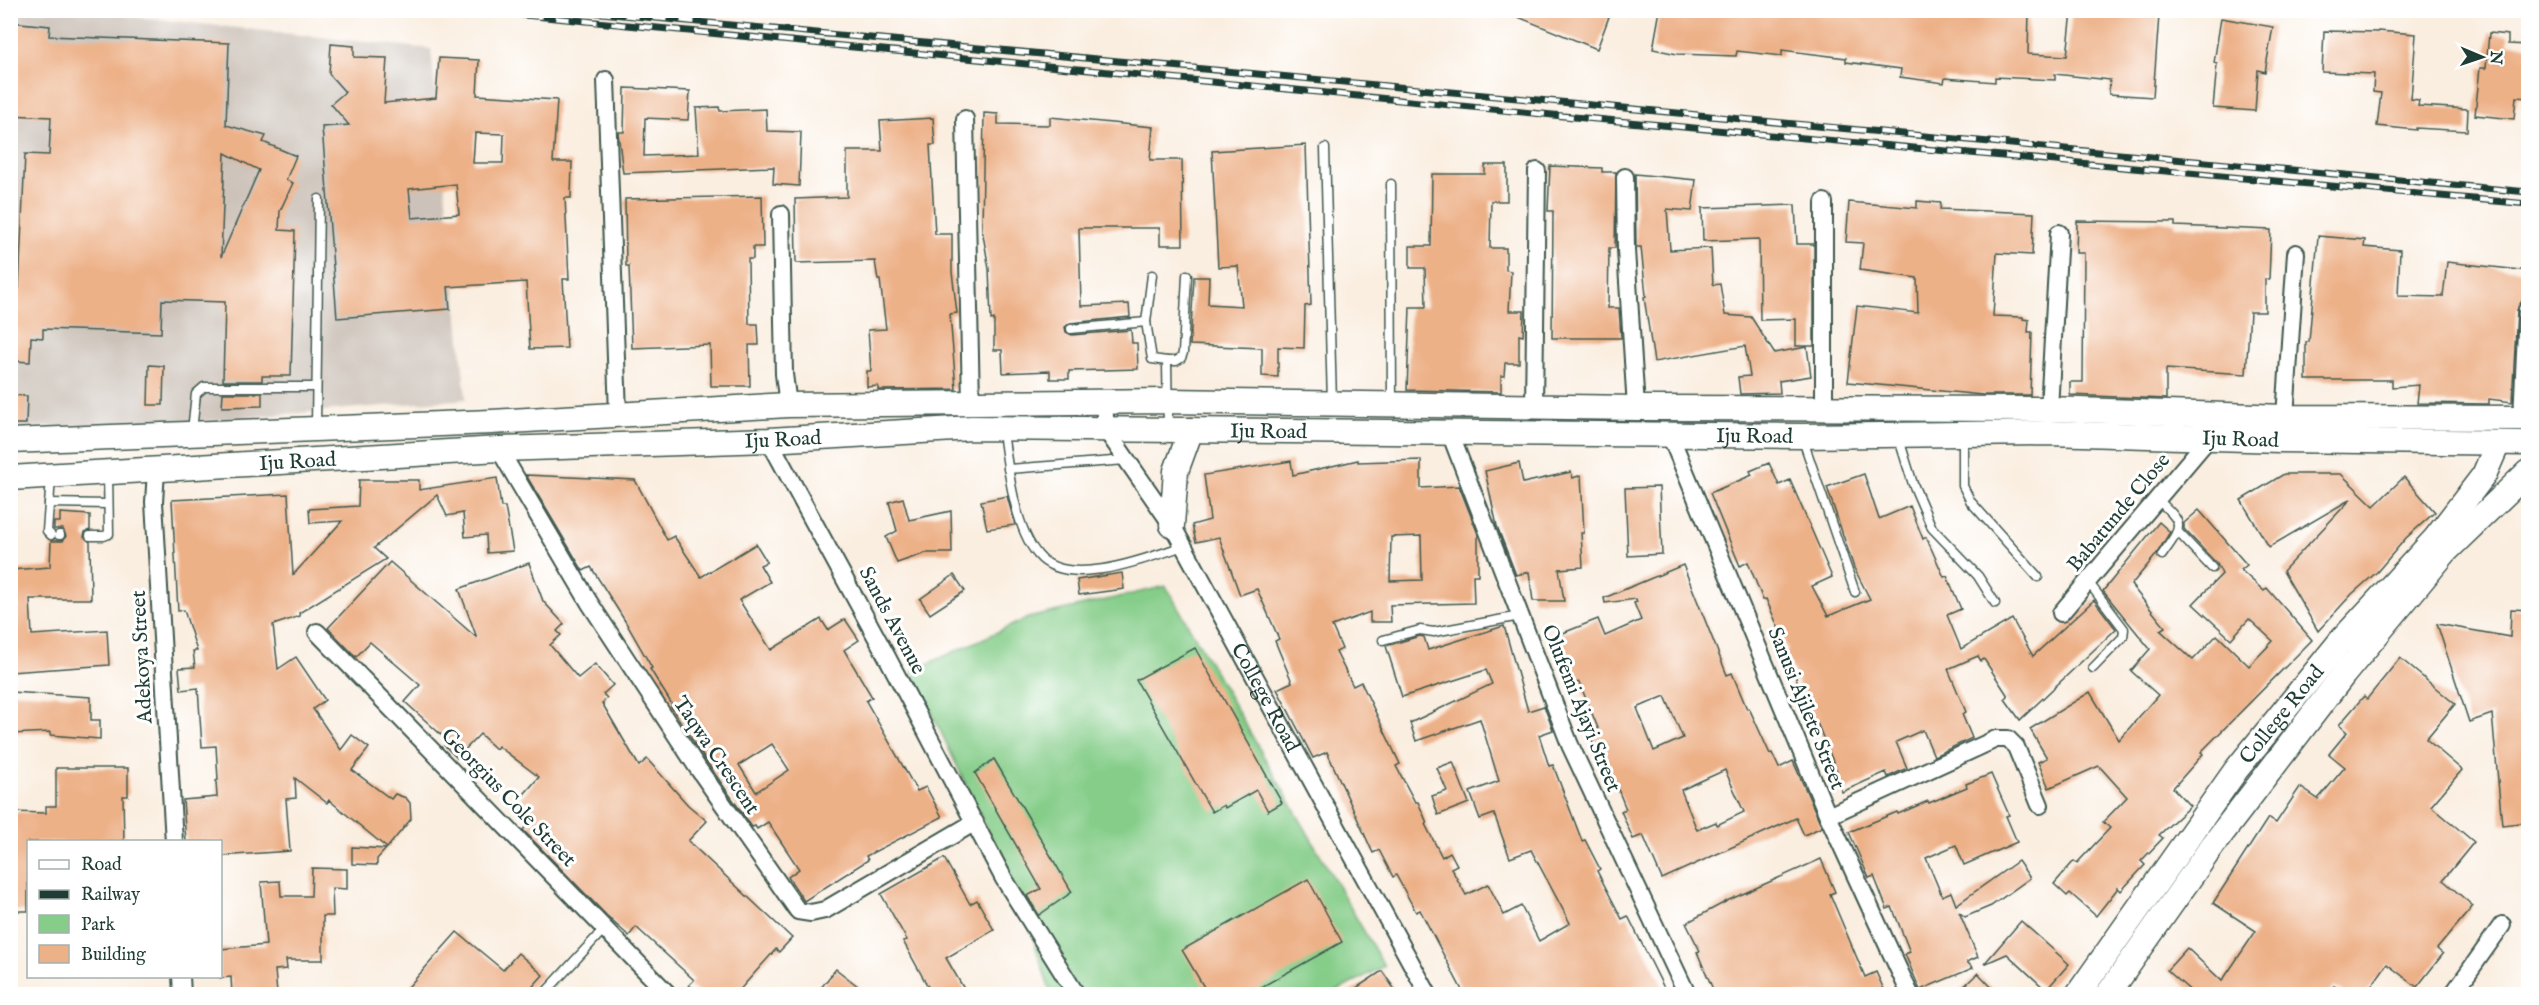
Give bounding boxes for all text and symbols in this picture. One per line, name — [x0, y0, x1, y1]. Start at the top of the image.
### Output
north arrow — [2452, 27, 2512, 87]
text: N — [2485, 49, 2505, 65]
street label: Iju Road — [1230, 418, 1308, 446]
street label: Iju Road — [1716, 423, 1794, 451]
street label: Iju Road — [744, 425, 823, 456]
street label: Iju Road — [2202, 426, 2280, 455]
street label: Iju Road — [258, 447, 338, 478]
street label: Babatunde Close — [2062, 448, 2177, 578]
street label: Sands Avenue — [852, 562, 932, 680]
street label: Adekoya Street — [126, 590, 160, 725]
street label: Olufemi Ajayi Street — [1535, 621, 1627, 796]
street label: Sanusi Ajilete Street — [1761, 623, 1851, 794]
street label: College Road — [1224, 639, 1306, 758]
street label: College Road — [2234, 659, 2331, 770]
street label: Taqwa Crescent — [666, 691, 765, 820]
street label: Georgius Cole Street — [435, 723, 581, 873]
legend — [27, 840, 222, 978]
text: Road — [81, 854, 122, 877]
text: Railway — [81, 884, 140, 907]
text: Park — [81, 914, 116, 937]
text: Building — [81, 944, 146, 967]

